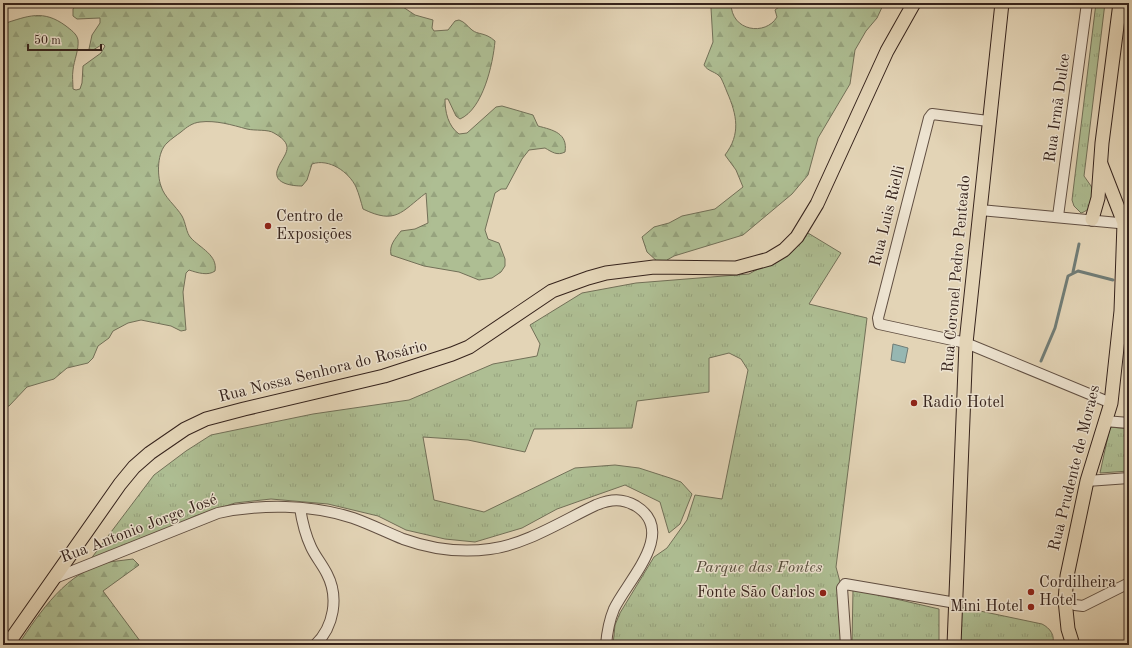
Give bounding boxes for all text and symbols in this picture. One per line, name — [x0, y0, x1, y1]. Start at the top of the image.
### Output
scale bar — [28, 26, 101, 52]
text: 50 m — [34, 34, 61, 47]
street label: Rua Irmã Dulce — [1042, 52, 1074, 164]
street label: Rua Luis Rielli — [868, 164, 908, 268]
street label: Rua Coronel Pedro Penteado — [940, 174, 974, 373]
place label: Centro de Exposições — [276, 209, 352, 243]
marker: Centro de Exposições — [263, 221, 273, 231]
street label: Rua Nossa Senhora do Rosário — [217, 338, 429, 406]
street label: Rua Prudente de Moraes — [1047, 383, 1103, 553]
place label: Radio Hotel — [922, 395, 1004, 411]
marker: Radio Hotel — [909, 398, 919, 408]
street label: Rua Antonio Jorge José — [58, 492, 220, 566]
park label: Parque das Fontes — [694, 560, 823, 576]
place label: Cordilheira Hotel — [1039, 575, 1116, 609]
place label: Fonte São Carlos — [697, 585, 815, 601]
marker: Cordilheira Hotel — [1026, 587, 1036, 597]
marker: Fonte São Carlos — [818, 588, 828, 598]
place label: Mini Hotel — [950, 599, 1023, 615]
marker: Mini Hotel — [1026, 602, 1036, 612]

